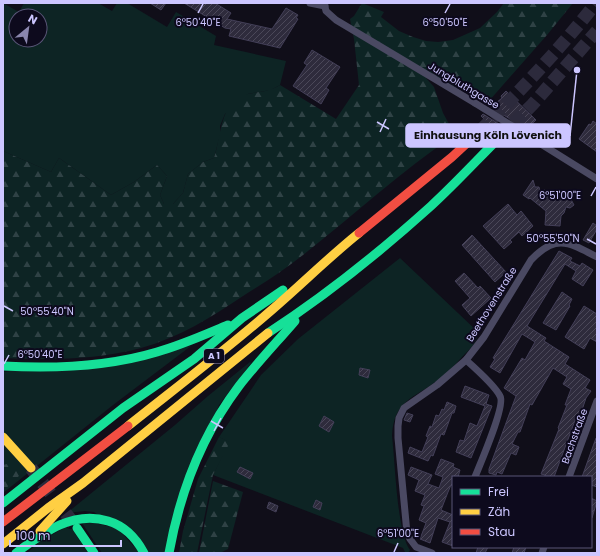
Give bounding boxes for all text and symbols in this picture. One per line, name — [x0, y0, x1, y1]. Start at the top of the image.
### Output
north arrow — [8, 8, 48, 48]
text: N — [25, 10, 40, 28]
text: 6°50'40"E — [175, 15, 221, 30]
text: 6°50'50"E — [422, 15, 468, 30]
street label: Jungbluthgasse — [425, 58, 502, 113]
callout: Einhausung Köln Lövenich — [406, 124, 570, 147]
text: Einhausung Köln Lövenich — [414, 127, 562, 143]
text: 6°51'00"E — [539, 188, 581, 203]
text: 50°55'50"N — [526, 231, 580, 246]
street label: Beethovenstraße — [462, 264, 520, 345]
text: 50°55'40"N — [20, 304, 74, 319]
text: 6°50'40"E — [17, 347, 63, 362]
road number: A 1 — [204, 349, 224, 363]
street label: Bachstraße — [558, 406, 591, 466]
legend — [452, 476, 592, 548]
text: Frei — [488, 483, 509, 500]
text: Zäh — [488, 503, 510, 520]
scale bar — [10, 522, 121, 548]
text: Stau — [488, 523, 515, 540]
text: 6°51'00"E — [377, 526, 419, 541]
text: 100 m — [16, 527, 50, 544]

